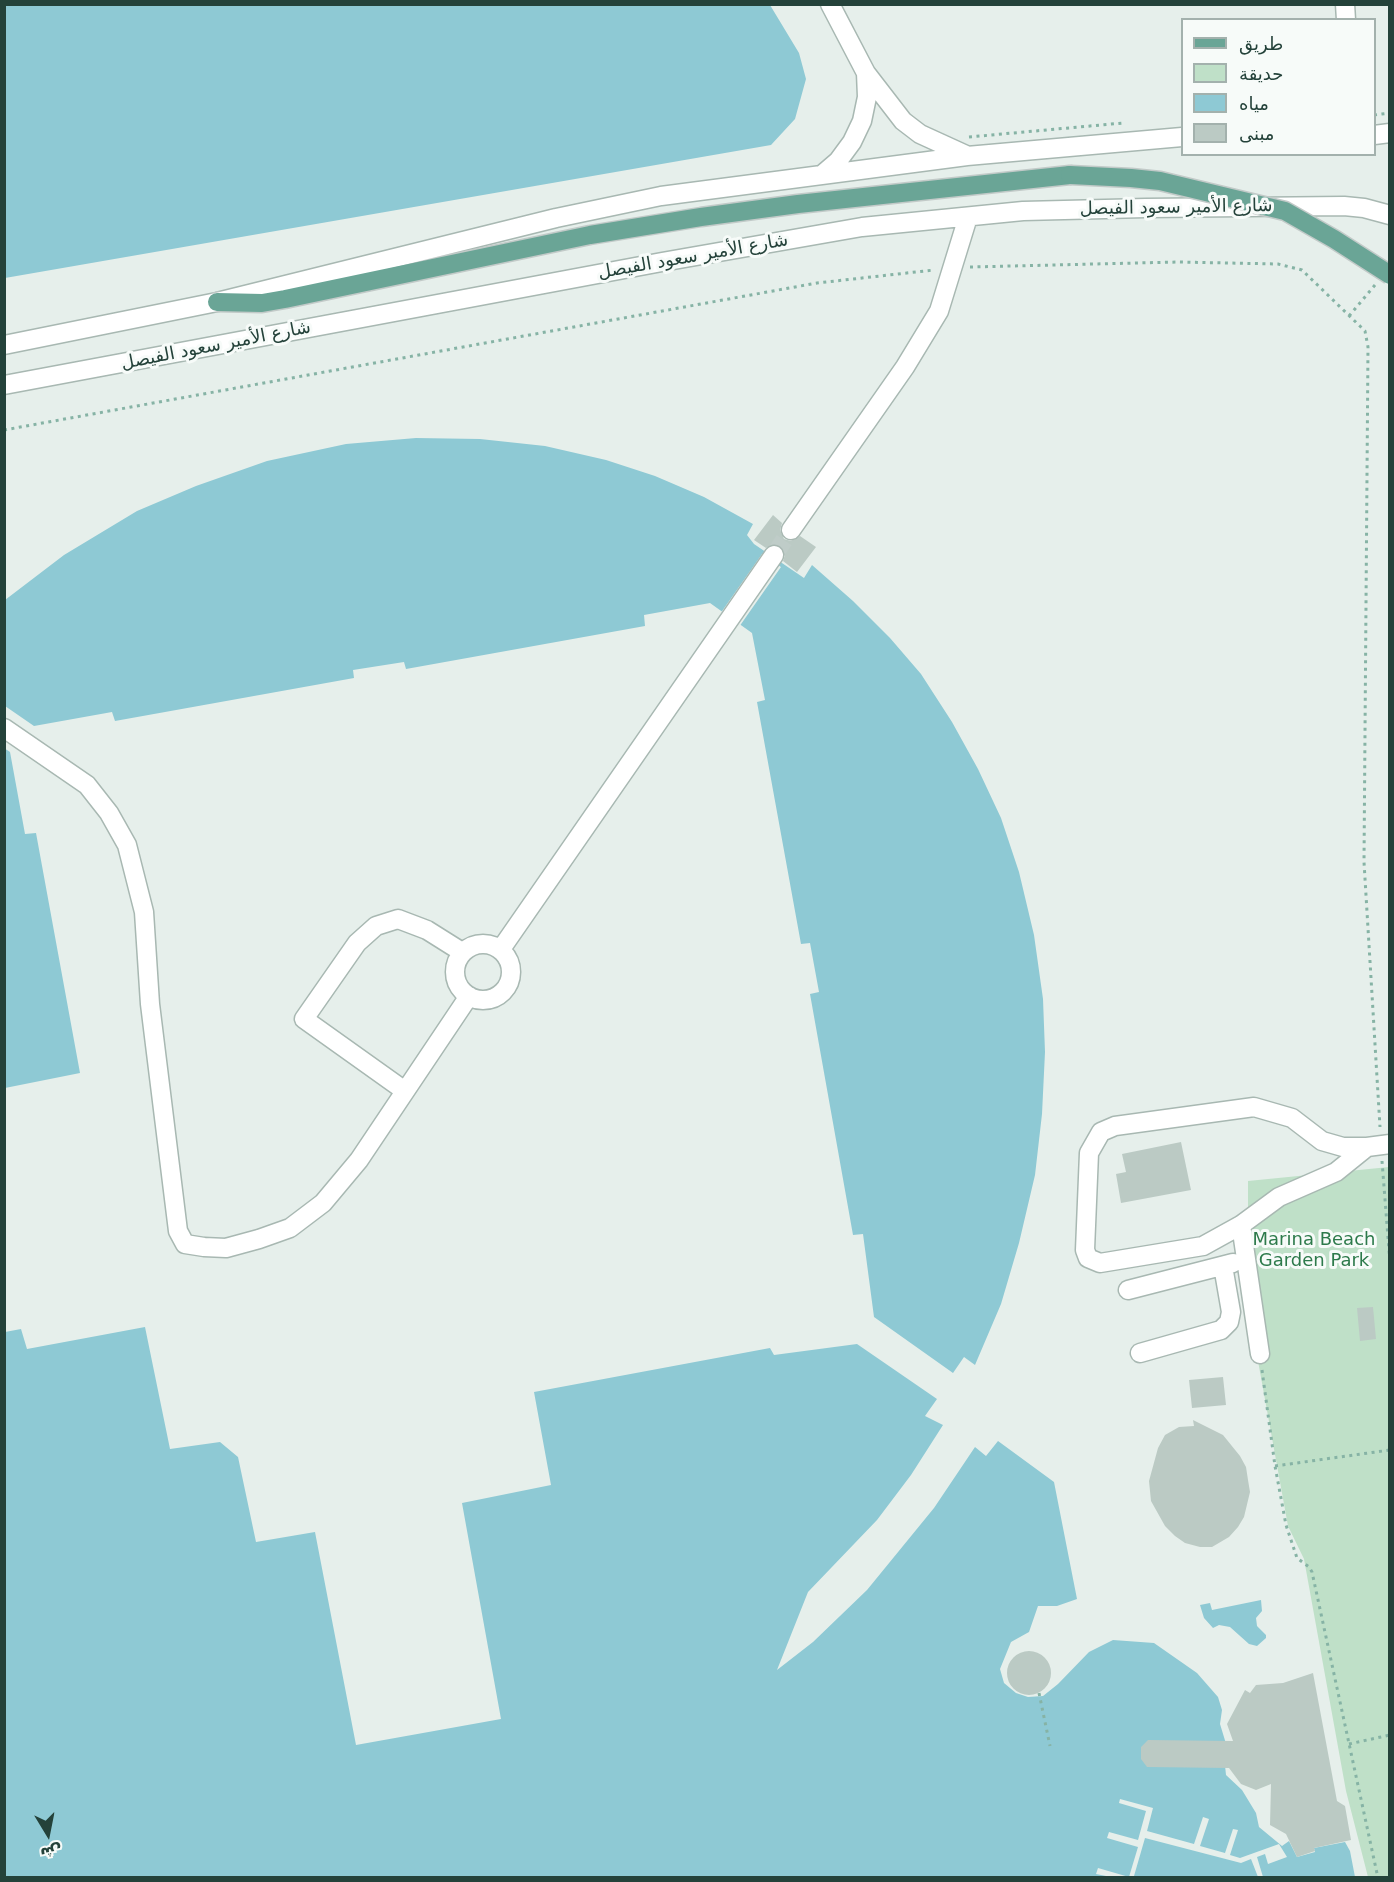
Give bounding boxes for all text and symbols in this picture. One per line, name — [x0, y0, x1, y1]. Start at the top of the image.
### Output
legend — [1181, 18, 1376, 156]
text: طريق — [1239, 33, 1283, 54]
text: حديقة — [1239, 63, 1283, 84]
text: مياه — [1239, 93, 1269, 114]
text: مبنى — [1239, 123, 1275, 144]
street label: شارع الأمير سعود الفيصل — [1079, 196, 1273, 220]
street label: شارع الأمير سعود الفيصل — [596, 230, 790, 284]
street label: شارع الأمير سعود الفيصل — [119, 317, 313, 375]
park label: Marina Beach Garden Park — [1253, 1229, 1375, 1272]
north arrow — [18, 1804, 78, 1864]
text: ش — [39, 1841, 64, 1863]

